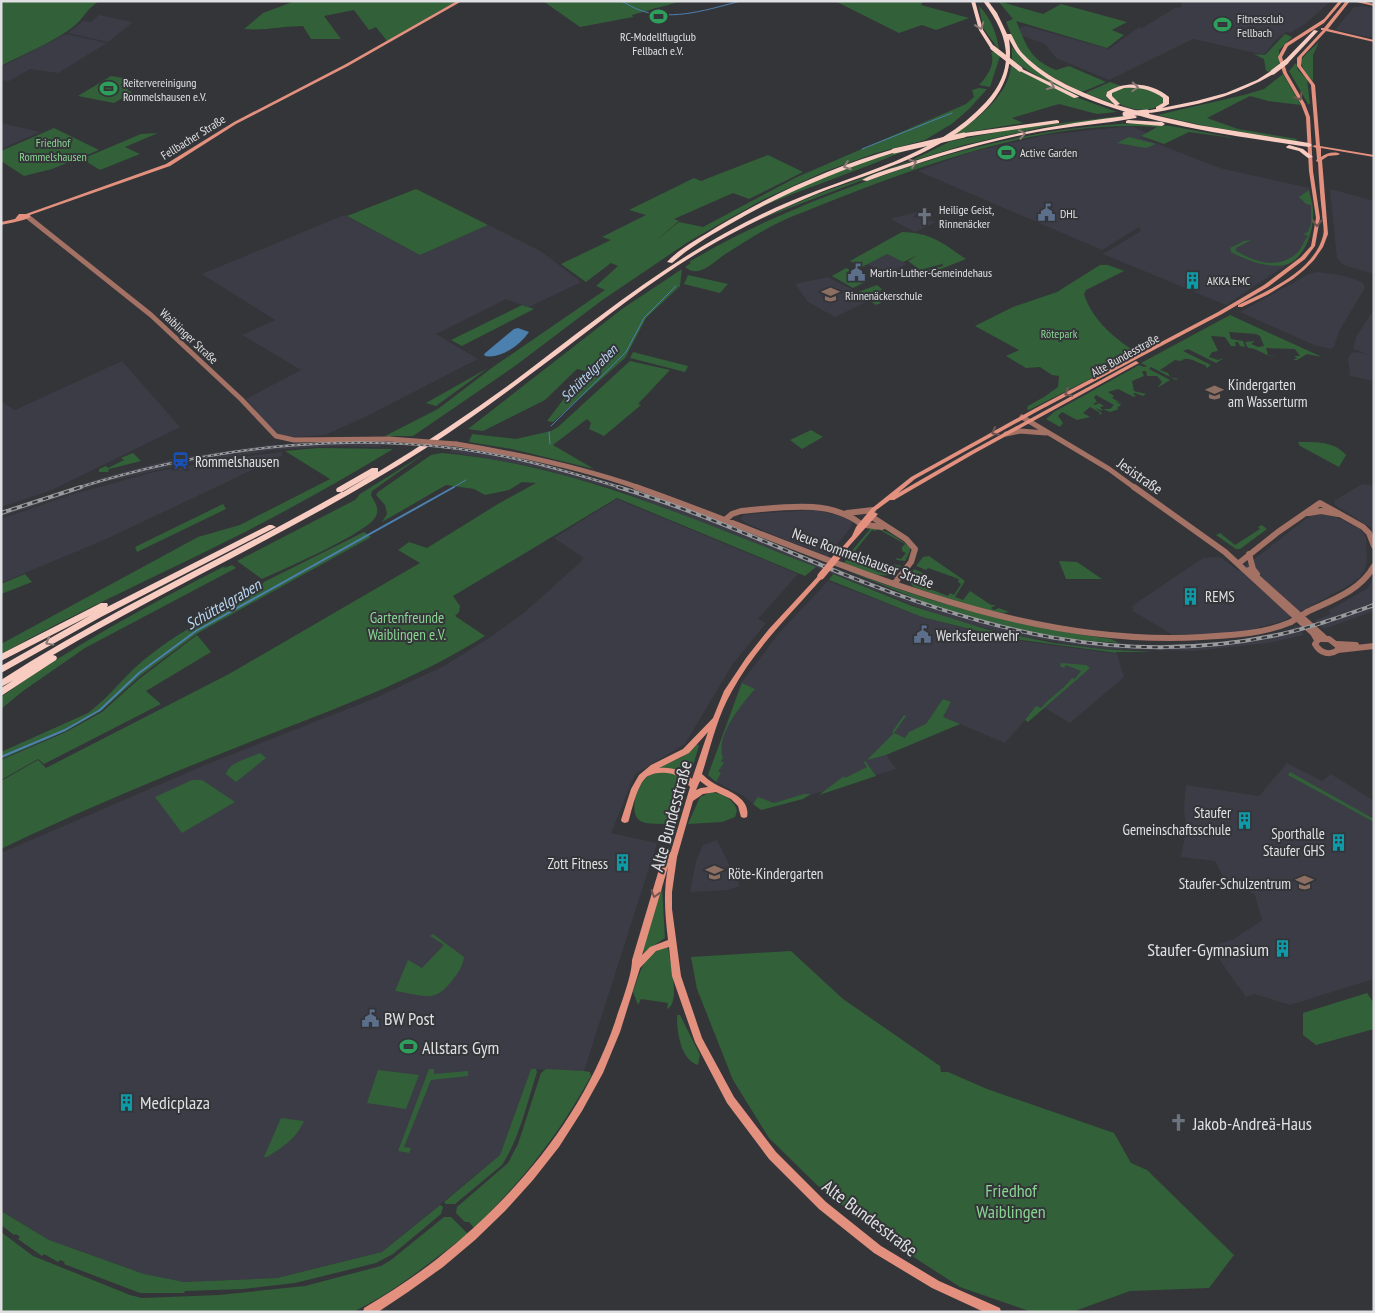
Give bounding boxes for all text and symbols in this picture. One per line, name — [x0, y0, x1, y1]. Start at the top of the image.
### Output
sports icon: RC-Modellflugclub Fellbach e.V. — [648, 7, 668, 27]
place label: Fitnessclub Fellbach — [1237, 11, 1284, 40]
sports icon: Fitnessclub Fellbach — [1213, 15, 1233, 35]
one-way arrow — [974, 21, 984, 30]
place label: RC-Modellflugclub Fellbach e.V. — [620, 29, 696, 58]
place label: Reitervereinigung Rommelshausen e.V. — [123, 75, 207, 104]
sports icon: Reitervereinigung Rommelshausen e.V. — [99, 79, 119, 99]
one-way arrow — [1046, 80, 1055, 90]
one-way arrow — [1132, 82, 1139, 92]
one-way arrow — [1293, 91, 1302, 100]
street label: Fellbacher Straße — [158, 111, 228, 163]
one-way arrow — [1017, 129, 1026, 139]
park label: Friedhof Rommelshausen — [19, 135, 87, 164]
sports icon: Active Garden — [996, 142, 1016, 162]
place label: Active Garden — [1020, 145, 1077, 160]
one-way arrow — [908, 159, 916, 169]
one-way arrow — [844, 160, 852, 170]
place label: Heilige Geist, Rinnenäcker — [939, 202, 994, 231]
public building icon: DHL — [1036, 203, 1056, 223]
church icon: Heilige Geist, Rinnenäcker — [915, 206, 935, 226]
place label: DHL — [1060, 206, 1078, 221]
one-way arrow — [1312, 220, 1322, 227]
public building icon: Martin-Luther-Gemeindehaus — [846, 262, 866, 282]
place label: Martin-Luther-Gemeindehaus — [870, 265, 992, 280]
building icon: AKKA EMC — [1183, 270, 1203, 290]
place label: AKKA EMC — [1207, 273, 1251, 288]
school or university icon: Rinnenäckerschule — [821, 285, 841, 305]
place label: Rinnenäckerschule — [845, 288, 923, 303]
street label: Waiblinger Straße — [157, 305, 221, 367]
park label: Rötepark — [1041, 326, 1078, 341]
street label: Alte Bundesstraße — [1088, 330, 1162, 380]
water label: Schüttelgraben — [557, 340, 622, 405]
place label: Kindergarten am Wasserturm — [1228, 375, 1308, 411]
school or university icon: Kindergarten am Wasserturm — [1204, 383, 1224, 403]
one-way arrow — [1064, 386, 1073, 396]
one-way arrow — [991, 426, 1000, 436]
station icon: Rommelshausen — [171, 451, 191, 471]
place label: Rommelshausen — [195, 452, 279, 471]
street label: Jesistraße — [1113, 453, 1166, 498]
street label: Neue Rommelshauser Straße — [790, 524, 936, 592]
water label: Schüttelgraben — [182, 574, 265, 634]
building icon: REMS — [1181, 586, 1201, 606]
place label: REMS — [1205, 587, 1235, 606]
park label: Gartenfreunde Waiblingen e.V. — [368, 608, 446, 644]
public building icon: Werksfeuerwehr — [912, 625, 932, 645]
place label: Werksfeuerwehr — [936, 626, 1020, 645]
one-way arrow — [45, 636, 54, 646]
street label: Alte Bundesstraße — [645, 758, 697, 874]
place label: Staufer Gemeinschaftsschule — [1123, 803, 1232, 839]
building icon: Staufer Gemeinschaftsschule — [1235, 811, 1255, 831]
place label: Sporthalle Staufer GHS — [1263, 824, 1325, 860]
building icon: Sporthalle Staufer GHS — [1329, 832, 1349, 852]
building icon: Zott Fitness — [612, 853, 632, 873]
place label: Zott Fitness — [548, 854, 608, 873]
school or university icon: Röte-Kindergarten — [704, 863, 724, 883]
place label: Röte-Kindergarten — [728, 864, 823, 883]
school or university icon: Staufer-Schulzentrum — [1295, 873, 1315, 893]
place label: Staufer-Schulzentrum — [1179, 874, 1291, 893]
one-way arrow — [651, 889, 661, 898]
place label: Staufer-Gymnasium — [1147, 938, 1269, 961]
building icon: Staufer-Gymnasium — [1273, 939, 1293, 959]
place label: BW Post — [384, 1007, 434, 1030]
public building icon: BW Post — [360, 1008, 380, 1028]
place label: Allstars Gym — [422, 1036, 499, 1059]
sports icon: Allstars Gym — [398, 1037, 418, 1057]
place label: Medicplaza — [140, 1091, 210, 1114]
building icon: Medicplaza — [116, 1092, 136, 1112]
place label: Jakob-Andreä-Haus — [1192, 1112, 1312, 1135]
church icon: Jakob-Andreä-Haus — [1169, 1113, 1189, 1133]
street label: Alte Bundesstraße — [818, 1175, 922, 1261]
park label: Friedhof Waiblingen — [976, 1179, 1046, 1223]

